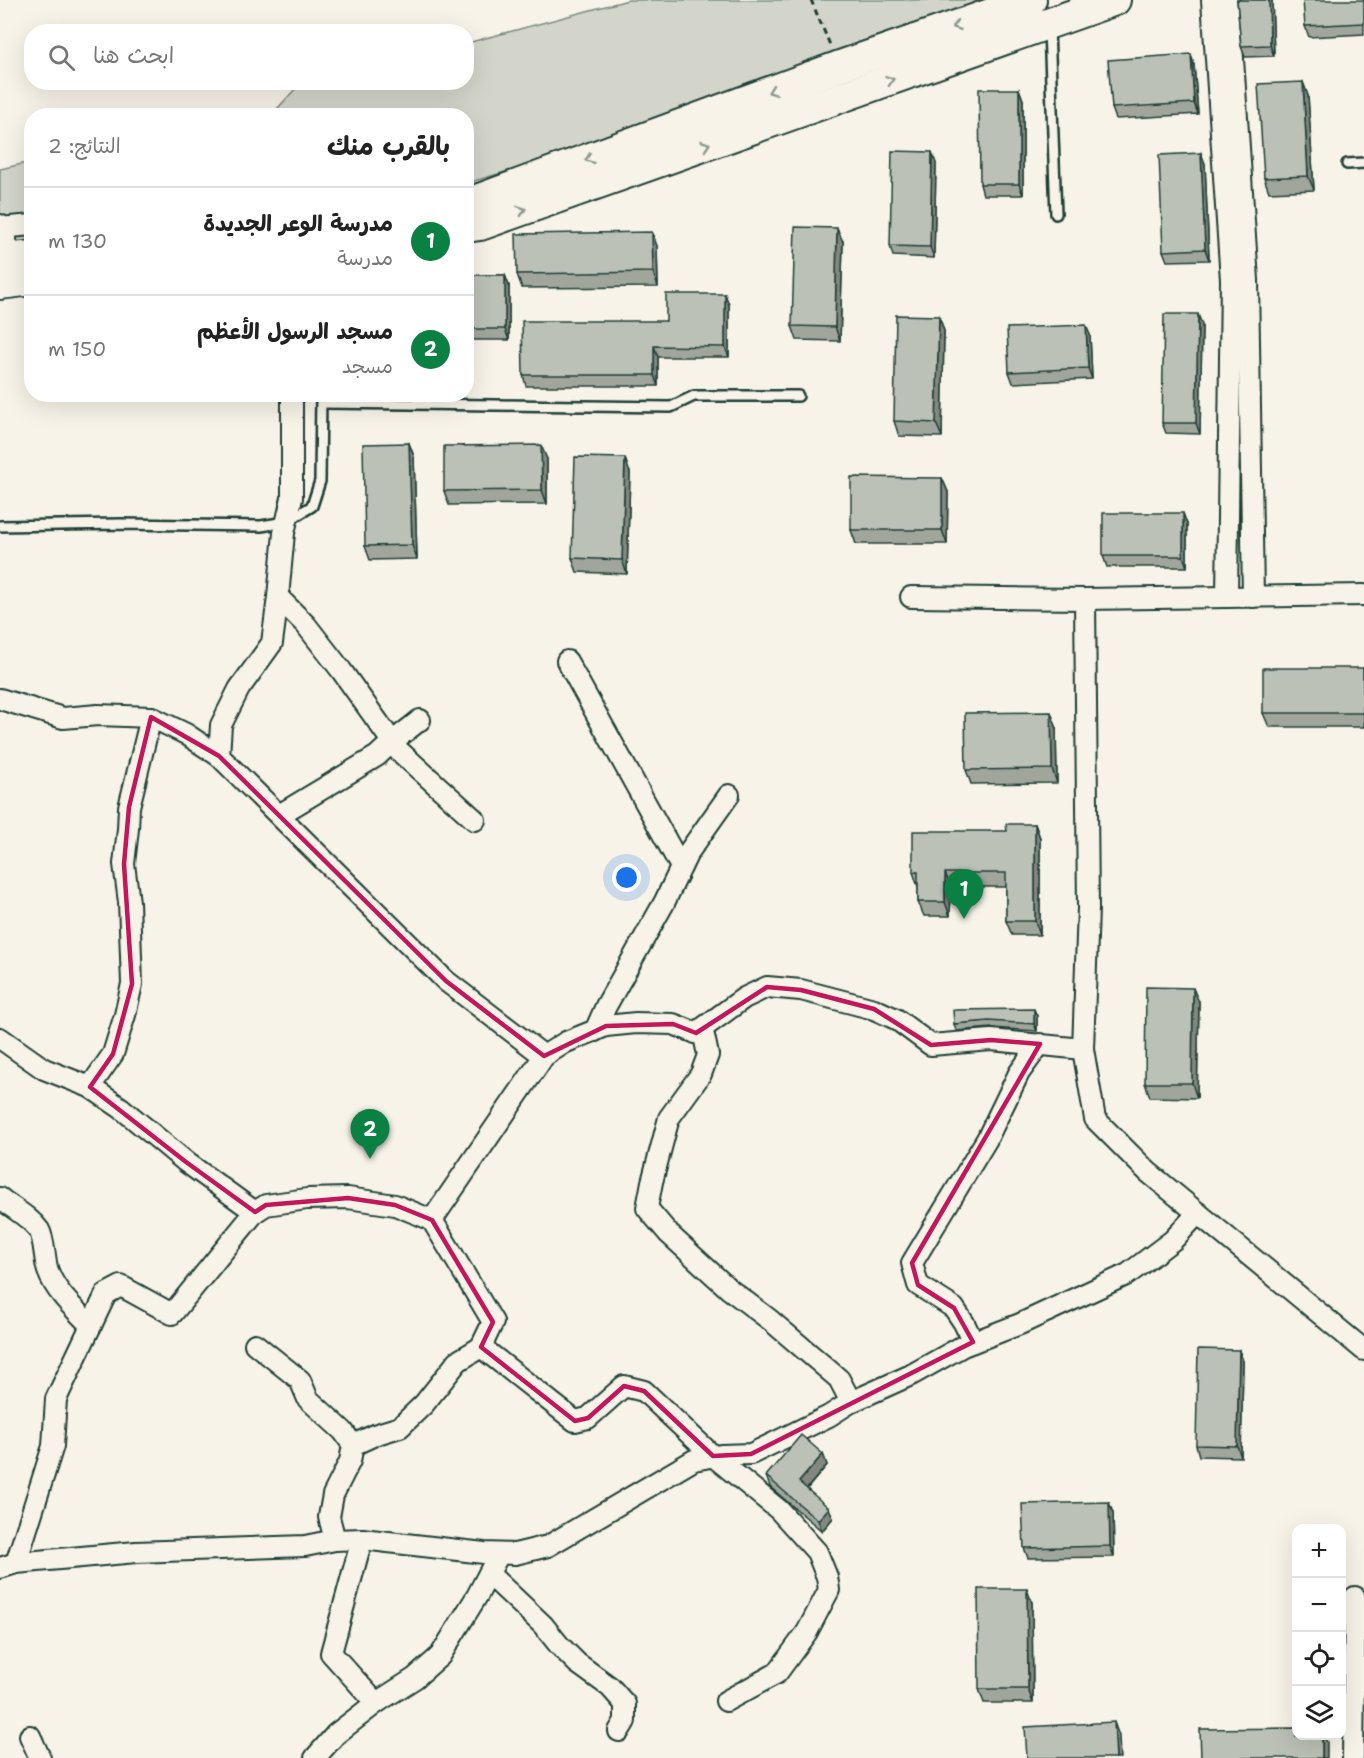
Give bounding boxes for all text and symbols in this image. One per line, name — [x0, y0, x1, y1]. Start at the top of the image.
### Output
one-way arrow — [951, 19, 962, 31]
search box — [24, 24, 474, 90]
icon: search — [45, 41, 78, 74]
text: ابحث هنا — [93, 41, 174, 70]
one-way arrow — [884, 75, 895, 88]
one-way arrow — [768, 84, 779, 96]
text: بالقرب منك — [327, 128, 450, 163]
text: النتائج: 2 — [48, 133, 121, 159]
one-way arrow — [700, 140, 711, 153]
one-way arrow — [585, 151, 595, 164]
one-way arrow — [516, 205, 527, 218]
text: مدرسة الوعر الجديدة — [203, 209, 393, 238]
text: 130 m — [48, 228, 107, 254]
text: 1 — [426, 228, 435, 254]
text: مدرسة — [337, 245, 393, 271]
text: مسجد الرسول الأعظم — [197, 317, 393, 346]
text: 150 m — [48, 336, 106, 362]
text: 2 — [424, 336, 438, 362]
text: مسجد — [342, 353, 393, 379]
your location — [612, 863, 641, 892]
pin: 1 — [944, 870, 984, 919]
pin: 2 — [350, 1110, 389, 1159]
map controls — [1292, 1524, 1346, 1740]
button: + — [1292, 1524, 1346, 1578]
button: − — [1292, 1578, 1346, 1632]
button: locate — [1292, 1632, 1346, 1686]
button: layers — [1292, 1686, 1346, 1740]

